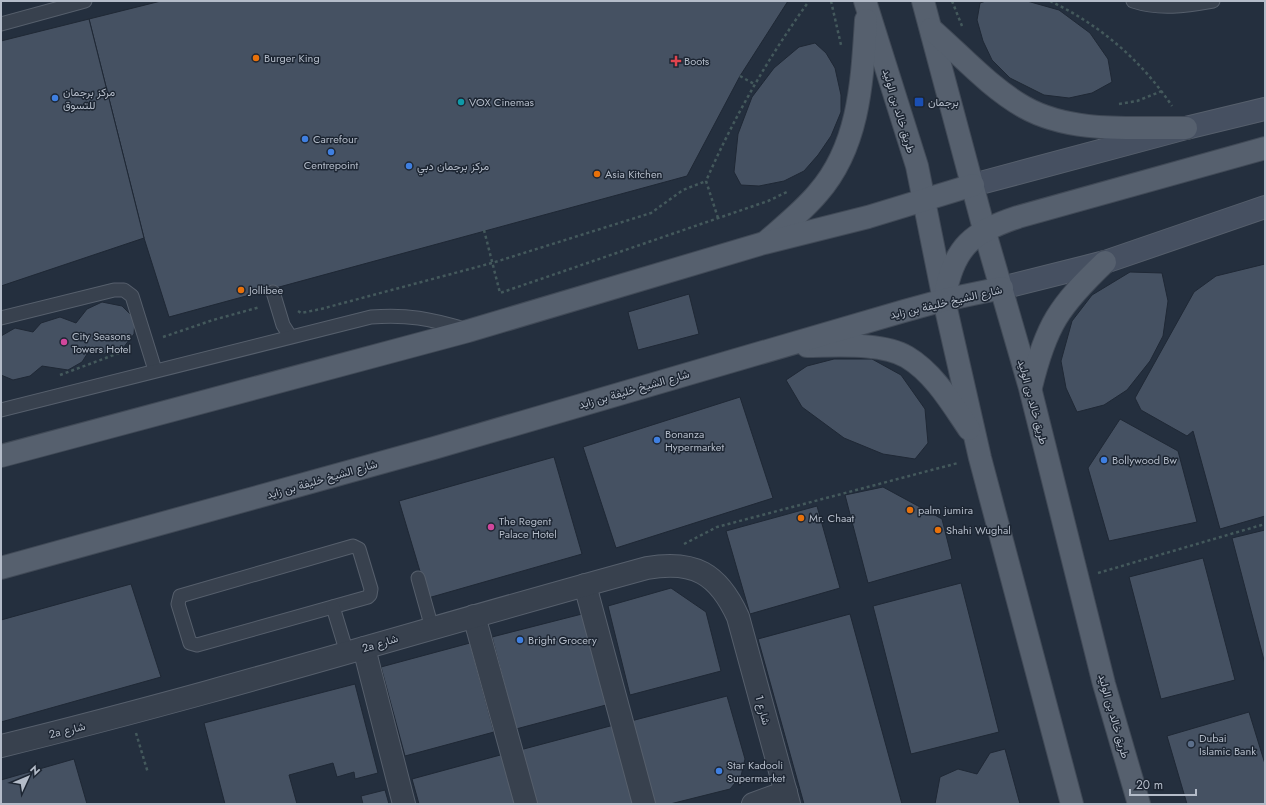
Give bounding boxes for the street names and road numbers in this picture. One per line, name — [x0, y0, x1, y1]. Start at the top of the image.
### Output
street label: طريق خالد بن الوليد — [879, 67, 919, 155]
street label: شارع الشيخ خليفة بن زايد — [888, 281, 1004, 323]
street label: طريق خالد بن الوليد — [1014, 358, 1052, 446]
street label: شارع الشيخ خليفة بن زايد — [577, 365, 692, 412]
street label: شارع الشيخ خليفة بن زايد — [265, 455, 380, 502]
street label: 2a شارع — [360, 630, 400, 656]
street label: طريق خالد بن الوليد — [1094, 672, 1134, 760]
street label: شارع 1 — [751, 693, 775, 727]
street label: 2a شارع — [47, 718, 87, 742]

